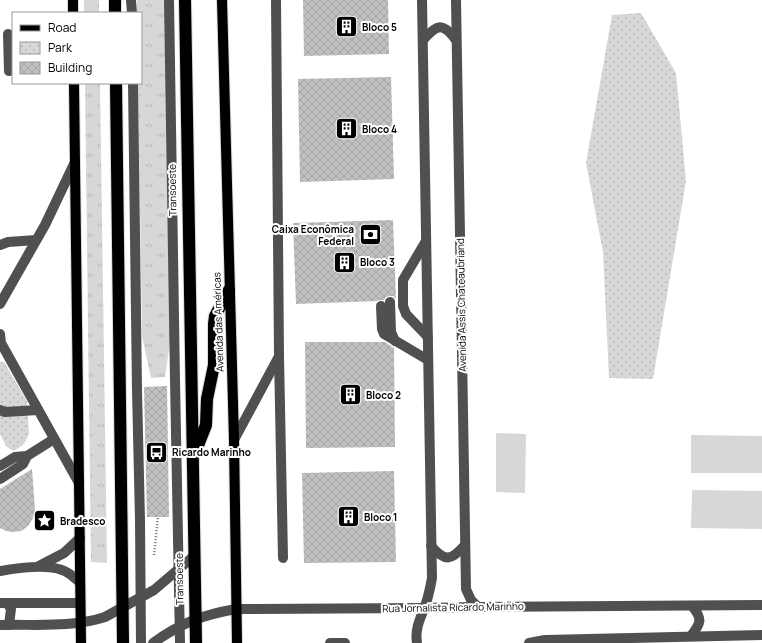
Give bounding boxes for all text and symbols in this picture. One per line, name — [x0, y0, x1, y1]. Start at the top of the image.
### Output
legend — [12, 12, 142, 84]
building icon: Bloco 5 — [333, 14, 359, 40]
text: Road — [48, 19, 76, 36]
place label: Bloco 5 — [362, 20, 397, 34]
text: Park — [48, 39, 73, 56]
text: Building — [48, 59, 92, 76]
building icon: Bloco 4 — [333, 116, 359, 142]
place label: Bloco 4 — [362, 122, 397, 136]
street label: Transoeste — [165, 164, 179, 216]
place label: Caixa Econômica Federal — [272, 222, 354, 248]
bank icon: Caixa Econômica Federal — [357, 222, 383, 248]
street label: Avenida Assis Chateaubriand — [453, 238, 469, 372]
building icon: Bloco 3 — [331, 249, 357, 275]
place label: Bloco 3 — [360, 255, 395, 269]
street label: Avenida das Américas — [209, 272, 227, 372]
building icon: Bloco 2 — [337, 382, 363, 408]
place label: Bloco 2 — [366, 388, 401, 402]
bus stop icon: Ricardo Marinho — [144, 439, 170, 465]
place label: Ricardo Marinho — [172, 445, 251, 459]
building icon: Bloco 1 — [336, 504, 362, 530]
place icon: Bradesco — [31, 508, 57, 534]
place label: Bloco 1 — [364, 510, 397, 524]
place label: Bradesco — [60, 514, 105, 528]
street label: Transoeste — [172, 553, 186, 605]
street label: Rua Jornalista Ricardo Marinho — [382, 599, 524, 615]

